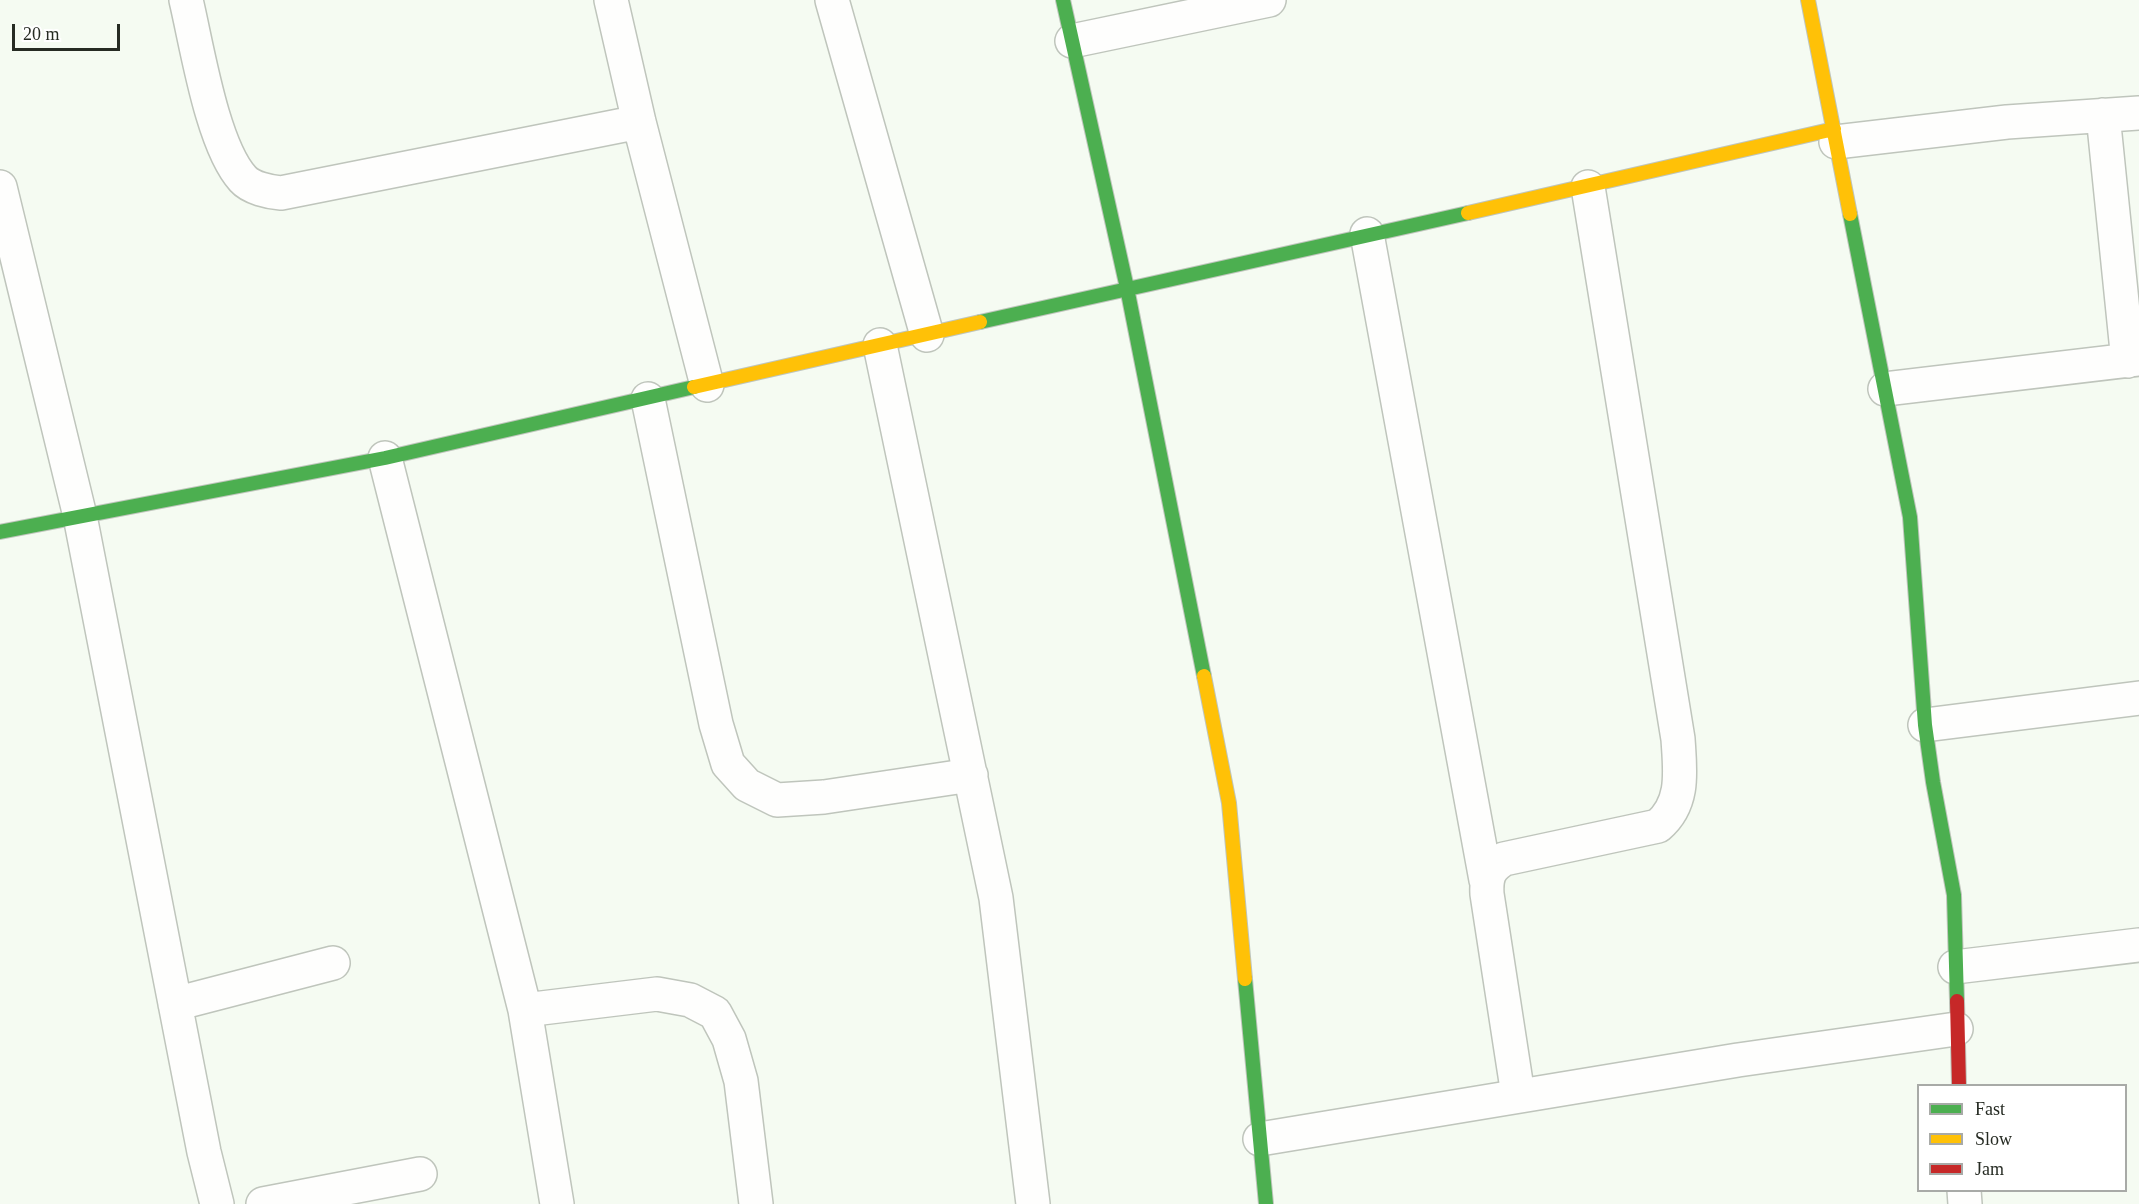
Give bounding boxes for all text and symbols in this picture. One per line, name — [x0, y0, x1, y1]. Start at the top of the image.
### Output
scale bar — [15, 12, 123, 50]
text: 20 m — [23, 24, 60, 44]
legend — [1917, 1084, 2127, 1192]
text: Fast — [1975, 1099, 2005, 1119]
text: Slow — [1975, 1129, 2012, 1149]
text: Jam — [1975, 1159, 2004, 1179]

